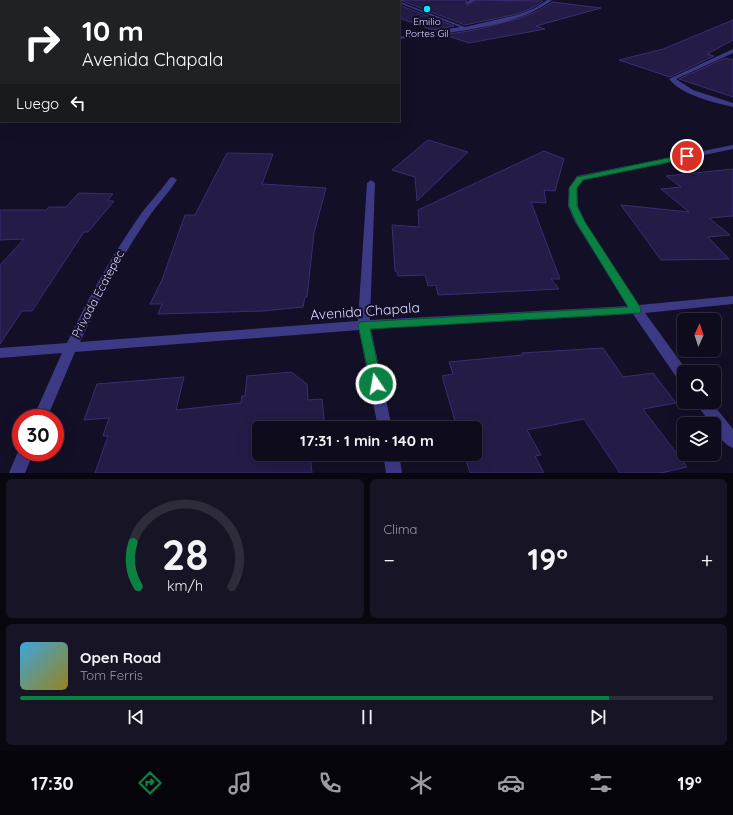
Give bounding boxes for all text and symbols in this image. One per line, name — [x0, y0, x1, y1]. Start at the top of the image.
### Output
marker: Emilio Portes Gil — [422, 4, 432, 14]
text: 10 m — [82, 13, 144, 48]
place label: Emilio Portes Gil — [405, 15, 449, 40]
icon: right — [16, 16, 68, 68]
text: Avenida Chapala — [82, 48, 223, 71]
icon: left — [67, 92, 89, 114]
text: Luego — [16, 94, 59, 113]
pin — [670, 139, 704, 173]
icon: arrive — [676, 145, 698, 167]
street label: Privada Ecatepec — [68, 247, 127, 340]
street label: Avenida Chapala — [309, 298, 421, 324]
north arrow — [677, 313, 721, 357]
map controls — [677, 313, 721, 461]
position arrow — [355, 363, 397, 405]
button: search — [677, 365, 721, 409]
speed limit sign: 30 — [12, 409, 64, 461]
button: layers — [677, 417, 721, 461]
text: 17:31 · 1 min · 140 m — [300, 431, 434, 450]
text: Clima — [384, 521, 418, 537]
text: 28 — [162, 527, 208, 579]
text: 19° — [528, 540, 568, 578]
text: − — [384, 546, 395, 574]
text: + — [701, 546, 713, 574]
text: km/h — [167, 576, 203, 594]
text: Open Road — [80, 648, 161, 667]
text: Tom Ferris — [80, 667, 143, 683]
icon: previous — [125, 706, 147, 728]
icon: pause — [356, 706, 378, 728]
icon: next — [587, 706, 609, 728]
icon: directions — [136, 769, 164, 797]
icon: music — [226, 769, 254, 797]
icon: phone — [316, 769, 344, 797]
icon: climate — [407, 769, 435, 797]
icon: car — [497, 769, 525, 797]
icon: filters — [587, 769, 615, 797]
text: 17:30 — [31, 772, 74, 795]
text: 19° — [678, 772, 702, 795]

